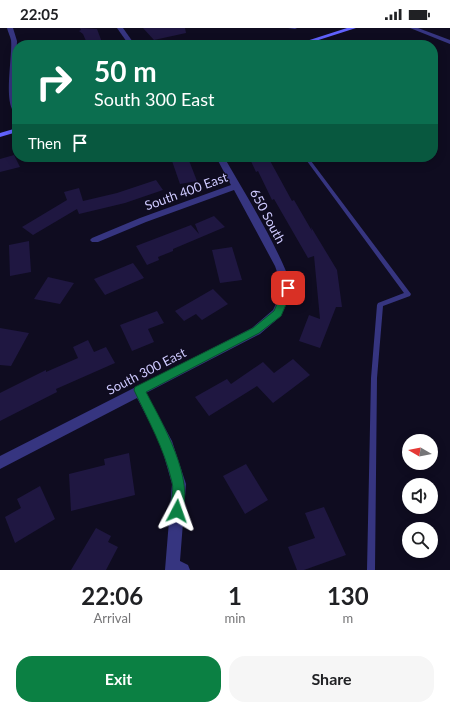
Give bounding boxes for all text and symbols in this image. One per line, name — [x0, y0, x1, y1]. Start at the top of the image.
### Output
text: 22:05 — [20, 5, 59, 23]
text: 50 m — [94, 54, 157, 88]
icon: right — [28, 56, 80, 108]
text: South 300 East — [94, 88, 214, 110]
icon: arrive — [69, 132, 91, 154]
text: Then — [28, 134, 61, 152]
street label: South 400 East — [142, 168, 230, 213]
street label: 650 South — [247, 186, 289, 246]
pin — [271, 271, 305, 305]
icon: arrive — [277, 277, 299, 299]
street label: South 300 East — [104, 344, 189, 398]
north arrow — [402, 434, 438, 470]
map controls — [402, 434, 438, 558]
button: sound — [402, 478, 438, 514]
position arrow — [156, 490, 198, 532]
button: search — [402, 522, 438, 558]
text: 22:06 — [81, 581, 143, 610]
text: 1 — [228, 581, 242, 610]
text: 130 — [327, 581, 369, 610]
text: Arrival — [94, 610, 131, 626]
text: min — [225, 610, 246, 626]
text: m — [342, 610, 353, 626]
button: Exit — [16, 656, 221, 702]
button: Share — [229, 656, 434, 702]

